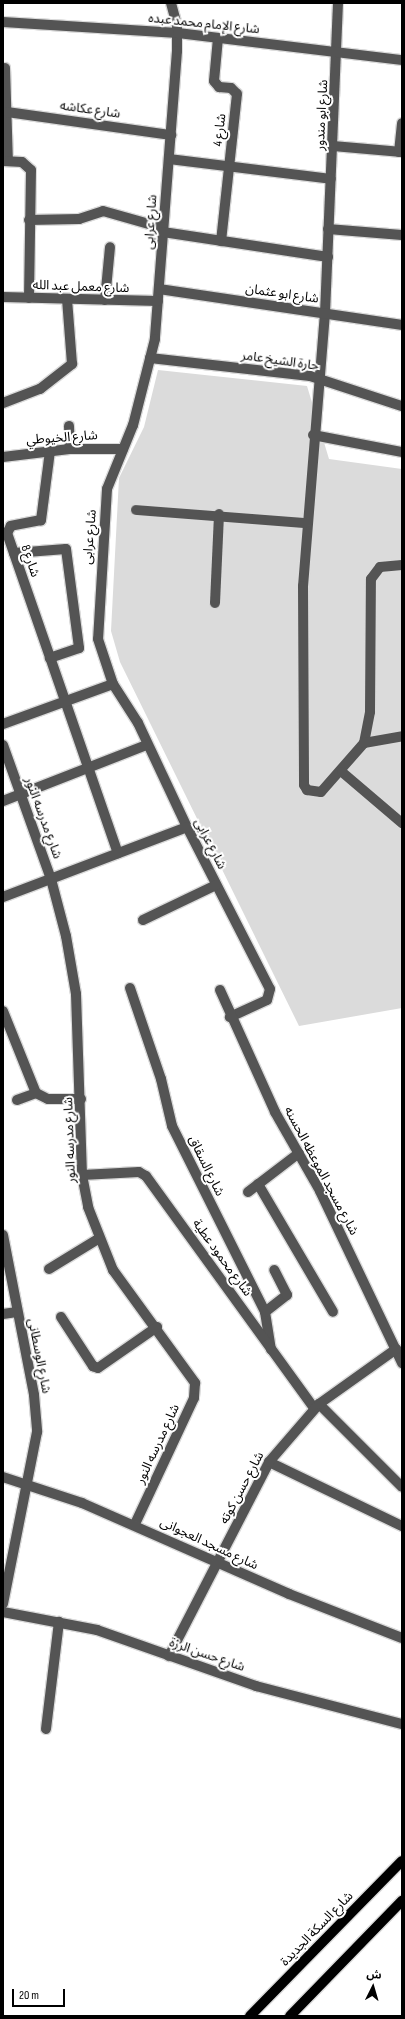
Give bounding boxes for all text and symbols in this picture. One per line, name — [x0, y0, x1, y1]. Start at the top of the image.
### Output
street label: شارع الإمام محمد عبده — [148, 10, 260, 38]
street label: شارع ابو مندور — [312, 79, 332, 151]
street label: شارع عكاشه — [59, 98, 121, 122]
street label: شارع 4 — [210, 113, 230, 147]
street label: شارع عرابى — [141, 194, 161, 250]
street label: شارع معمل عبد الله — [32, 278, 130, 296]
street label: شارع ابو عثمان — [244, 281, 320, 307]
street label: حارة الشيخ عامر — [240, 348, 320, 374]
street label: شارع الخيوطي — [26, 428, 98, 448]
street label: شارع عرابى — [80, 509, 100, 565]
street label: شارع 8 — [17, 543, 43, 579]
street label: شارع مدرسه النور — [21, 775, 65, 861]
street label: شارع عرابى — [191, 816, 229, 872]
street label: شارع مدرسه النور — [61, 1097, 79, 1183]
street label: شارع مسجد الموعظه الحسنه — [280, 1104, 362, 1238]
street label: شارع السقاق — [185, 1133, 227, 1199]
street label: شارع محمود عطية — [189, 1216, 255, 1300]
street label: شارع الوسطانى — [24, 1317, 54, 1395]
street label: شارع مدرسه النور — [133, 1402, 183, 1486]
street label: شارع حسن كوته — [216, 1449, 268, 1527]
street label: شارع مسجد العجوانى — [158, 1514, 260, 1574]
street label: شارع حسن الرزة — [167, 1635, 247, 1675]
street label: شارع السكة الجديدة — [277, 1888, 357, 1970]
north arrow — [353, 1967, 393, 2007]
text: ش — [366, 1967, 382, 1982]
scale bar — [14, 1981, 67, 2007]
text: 20 m — [19, 1988, 39, 2003]

